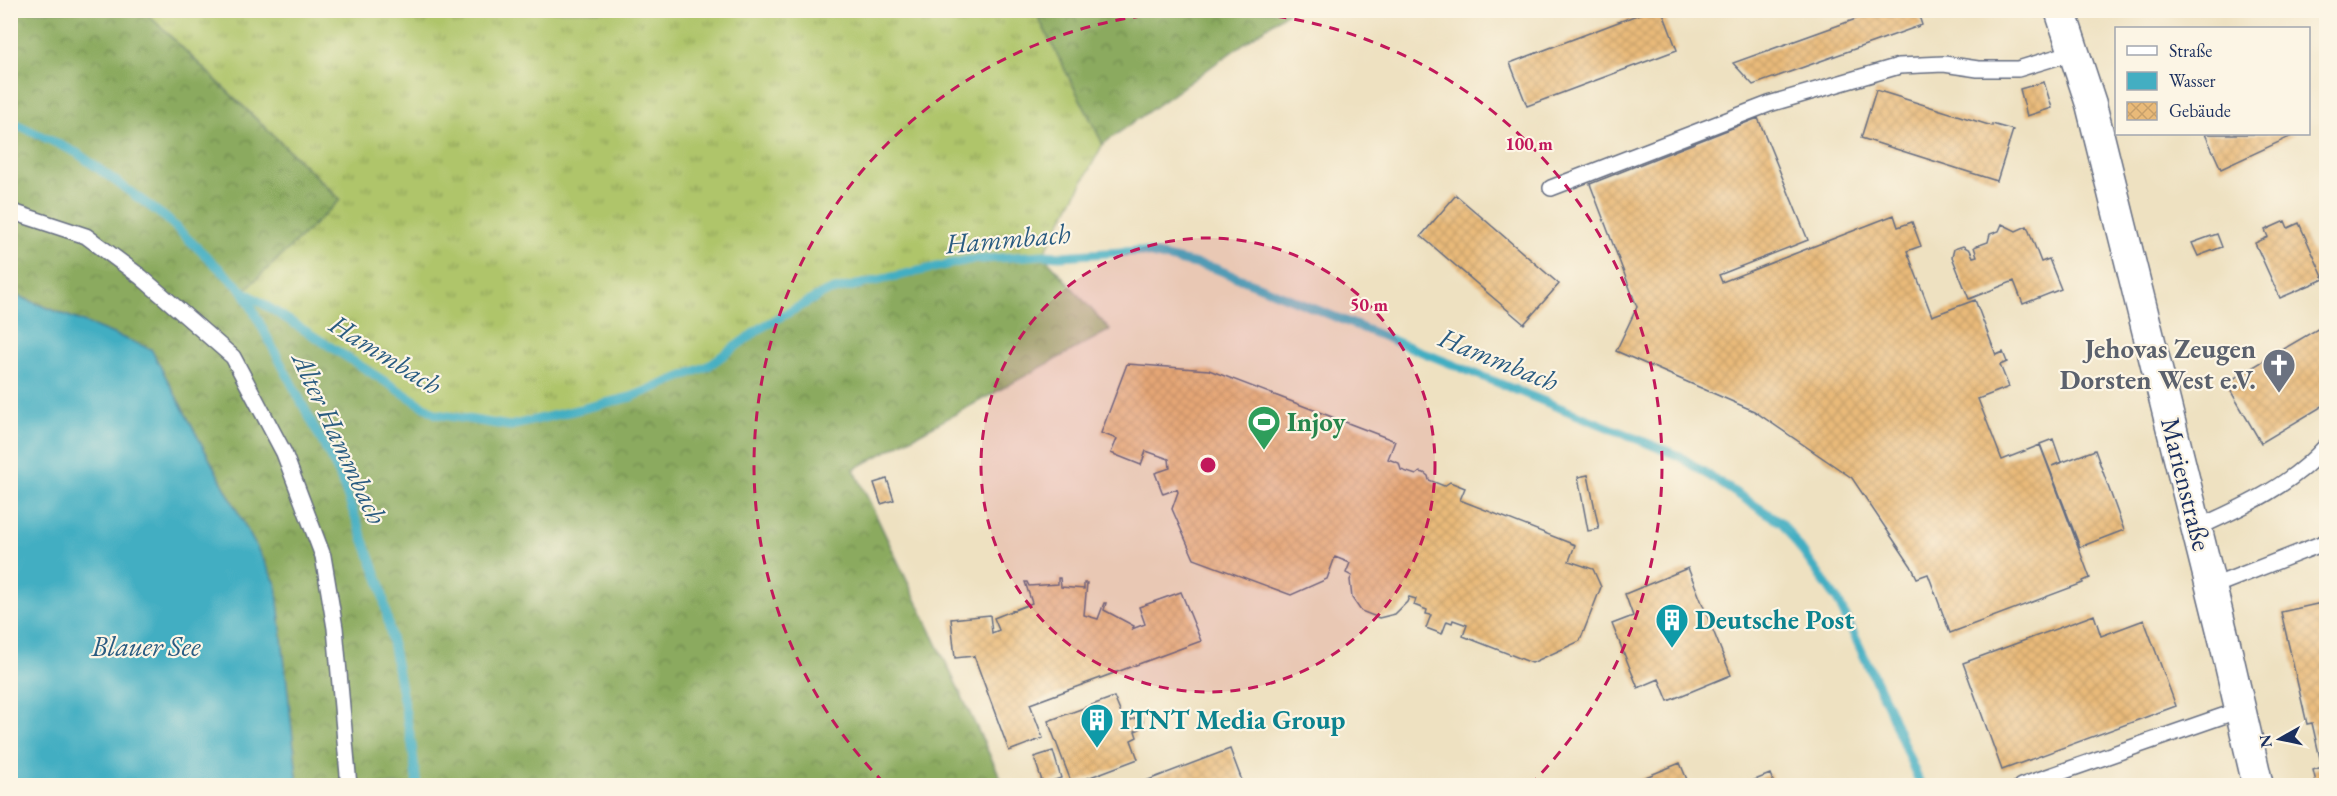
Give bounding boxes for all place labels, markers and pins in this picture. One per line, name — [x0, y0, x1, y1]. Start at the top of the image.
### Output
place label: Jehovas Zeugen Dorsten West e.V. — [2060, 331, 2256, 397]
church icon: Jehovas Zeugen Dorsten West e.V. — [2261, 347, 2297, 394]
sports icon: Injoy — [1246, 404, 1282, 451]
place label: Injoy — [1287, 404, 1346, 439]
centre of rings — [1198, 455, 1218, 475]
building icon: Deutsche Post — [1654, 602, 1690, 649]
place label: Deutsche Post — [1695, 602, 1854, 637]
building icon: ITNT Media Group — [1079, 702, 1115, 749]
place label: ITNT Media Group — [1120, 702, 1346, 737]

